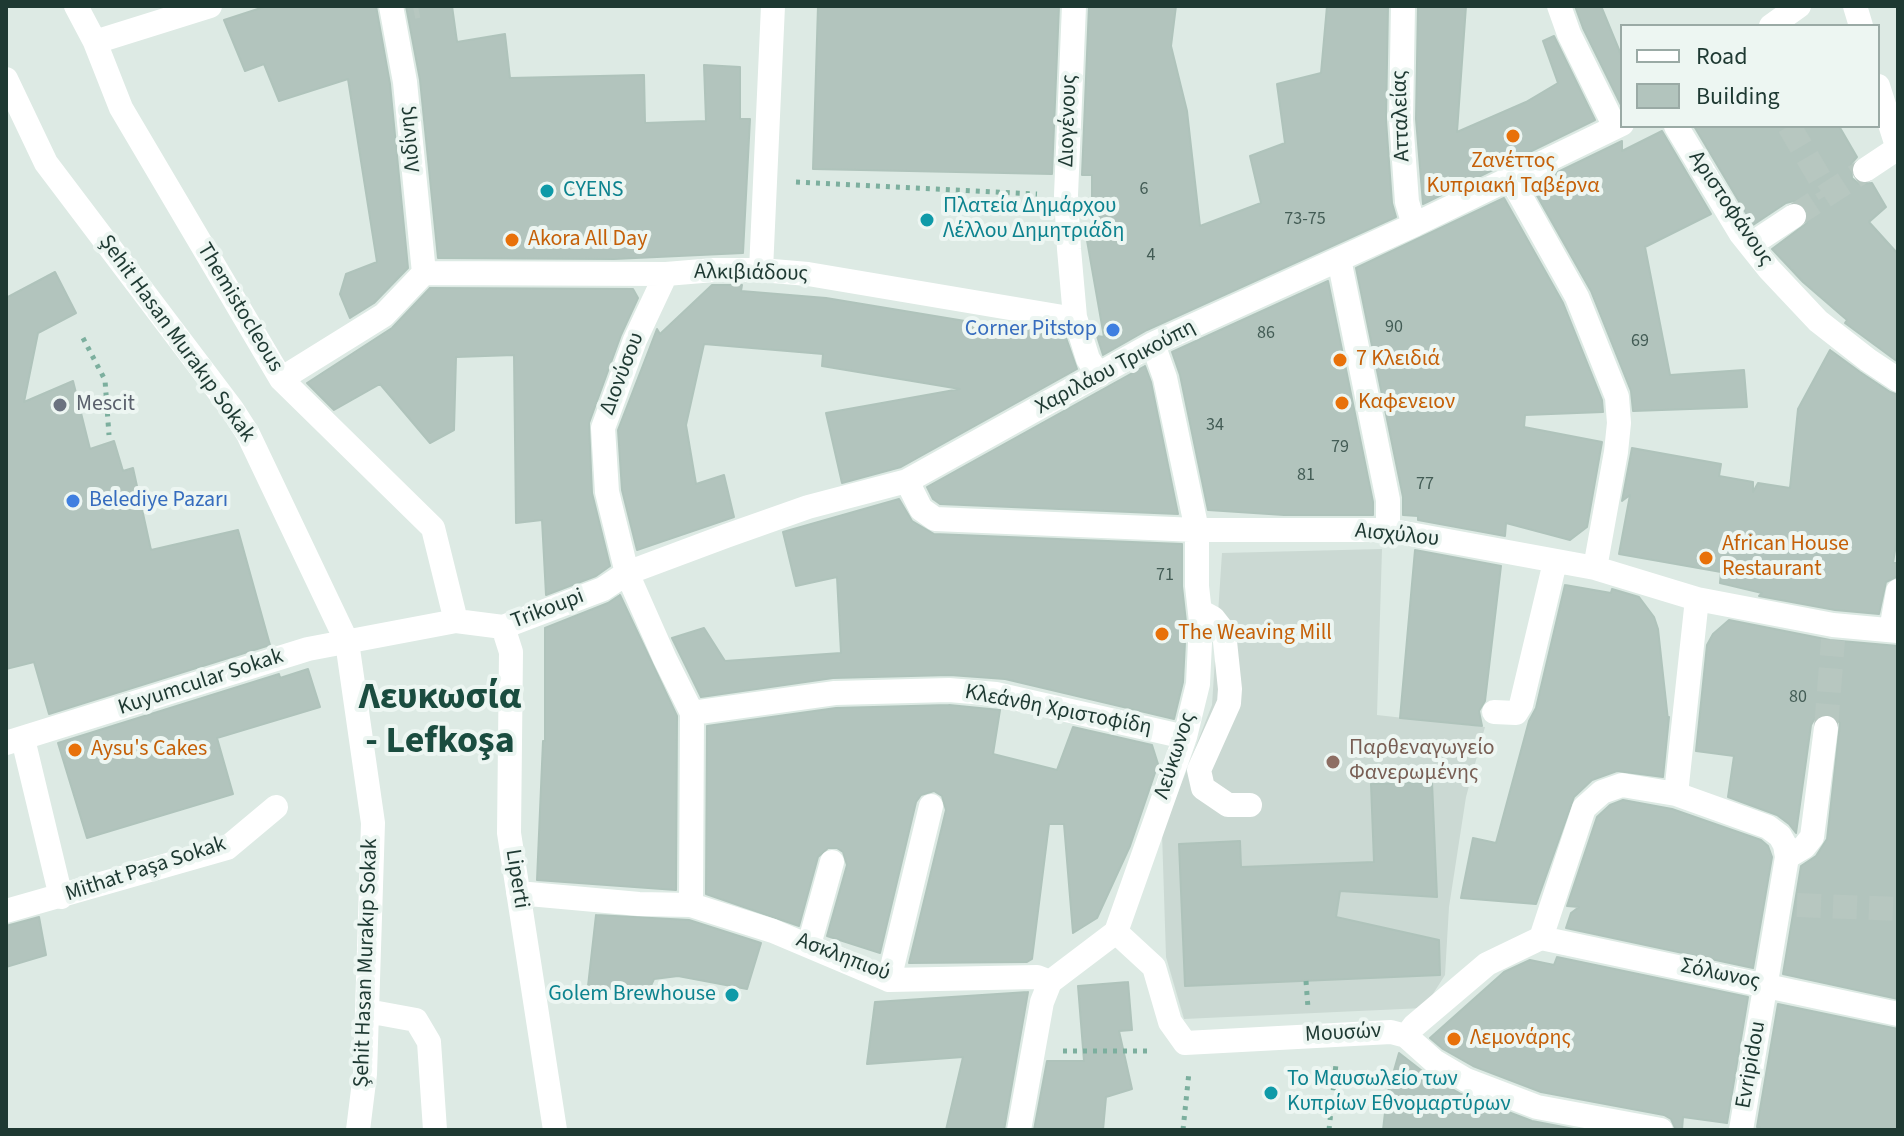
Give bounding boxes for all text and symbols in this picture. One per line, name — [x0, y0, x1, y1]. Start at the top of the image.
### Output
legend — [1620, 24, 1880, 128]
text: Road — [1696, 39, 1748, 74]
street label: Ατταλείας — [1387, 70, 1417, 162]
street label: Διογένους — [1054, 74, 1084, 168]
text: Building — [1696, 79, 1780, 114]
street label: Λιδίνης — [394, 105, 428, 173]
marker: Ζανέττος Κυπριακή Ταβέρνα — [1504, 127, 1522, 145]
street label: Αριστοφάνους — [1682, 147, 1778, 271]
place label: Ζανέττος Κυπριακή Ταβέρνα — [1427, 149, 1599, 200]
place label: CYENS — [563, 178, 623, 204]
house number: 6 — [1140, 179, 1148, 201]
marker: CYENS — [538, 182, 556, 200]
place label: Πλατεία Δημάρχου Λέλλου Δημητριάδη — [943, 194, 1124, 246]
house number: 73-75 — [1284, 209, 1326, 231]
marker: Πλατεία Δημάρχου Λέλλου Δημητριάδη — [918, 211, 936, 229]
place label: Akora All Day — [528, 227, 647, 253]
street label: Şehit Hasan Murakıp Sokak — [92, 230, 260, 448]
marker: Akora All Day — [503, 231, 521, 249]
street label: Themistocleous — [190, 239, 288, 377]
house number: 4 — [1147, 245, 1155, 267]
street label: Αλκιβιάδους — [694, 260, 808, 288]
street label: Χαριλάου Τρικούπη — [1031, 315, 1201, 421]
place label: Corner Pitstop — [965, 317, 1097, 343]
house number: 90 — [1385, 317, 1403, 339]
marker: Corner Pitstop — [1104, 321, 1122, 339]
house number: 86 — [1257, 323, 1275, 345]
street label: Διονύσου — [595, 329, 651, 419]
house number: 69 — [1631, 331, 1649, 353]
place label: 7 Κλειδιά — [1356, 347, 1440, 373]
marker: 7 Κλειδιά — [1331, 351, 1349, 369]
place label: Καφενειον — [1358, 390, 1455, 416]
place label: Mescit — [76, 392, 135, 418]
marker: Καφενειον — [1333, 394, 1351, 412]
marker: Mescit — [51, 396, 69, 414]
house number: 34 — [1206, 415, 1224, 437]
house number: 79 — [1331, 437, 1349, 459]
house number: 81 — [1297, 465, 1315, 487]
house number: 77 — [1416, 474, 1434, 496]
place label: Belediye Pazarı — [89, 488, 228, 514]
marker: Belediye Pazarı — [64, 492, 82, 510]
street label: Αισχύλου — [1354, 518, 1440, 554]
place label: African House Restaurant — [1722, 532, 1849, 584]
marker: African House Restaurant — [1697, 549, 1715, 567]
house number: 71 — [1156, 565, 1174, 587]
street label: Trikoupi — [508, 584, 588, 636]
place label: The Weaving Mill — [1178, 621, 1332, 647]
marker: The Weaving Mill — [1153, 625, 1171, 643]
street label: Kuyumcular Sokak — [115, 644, 287, 722]
district label: Λευκωσία - Lefkoşa — [359, 677, 521, 766]
street label: Κλεάνθη Χριστοφίδη — [962, 680, 1154, 742]
house number: 80 — [1789, 687, 1807, 709]
street label: Λεύκωνος — [1150, 709, 1202, 803]
place label: Παρθεναγωγείο Φανερωμένης — [1349, 736, 1494, 788]
place label: Aysu's Cakes — [91, 737, 207, 763]
marker: Aysu's Cakes — [66, 741, 84, 759]
marker: Παρθεναγωγείο Φανερωμένης — [1324, 753, 1342, 771]
street label: Mithat Paşa Sokak — [62, 832, 230, 908]
street label: Şehit Hasan Murakıp Sokak — [349, 838, 385, 1088]
street label: Liperti — [498, 847, 534, 911]
street label: Ασκληπιού — [792, 928, 894, 988]
street label: Σόλωνος — [1678, 954, 1762, 996]
place label: Golem Brewhouse — [548, 982, 716, 1008]
marker: Golem Brewhouse — [723, 986, 741, 1004]
street label: Μουσών — [1304, 1019, 1382, 1049]
street label: Evripidou — [1731, 1019, 1773, 1111]
place label: Λεμονάρης — [1470, 1026, 1571, 1052]
marker: Λεμονάρης — [1445, 1030, 1463, 1048]
place label: Το Μαυσωλείο των Κυπρίων Εθνομαρτύρων — [1287, 1067, 1511, 1118]
marker: Το Μαυσωλείο των Κυπρίων Εθνομαρτύρων — [1262, 1084, 1280, 1102]

